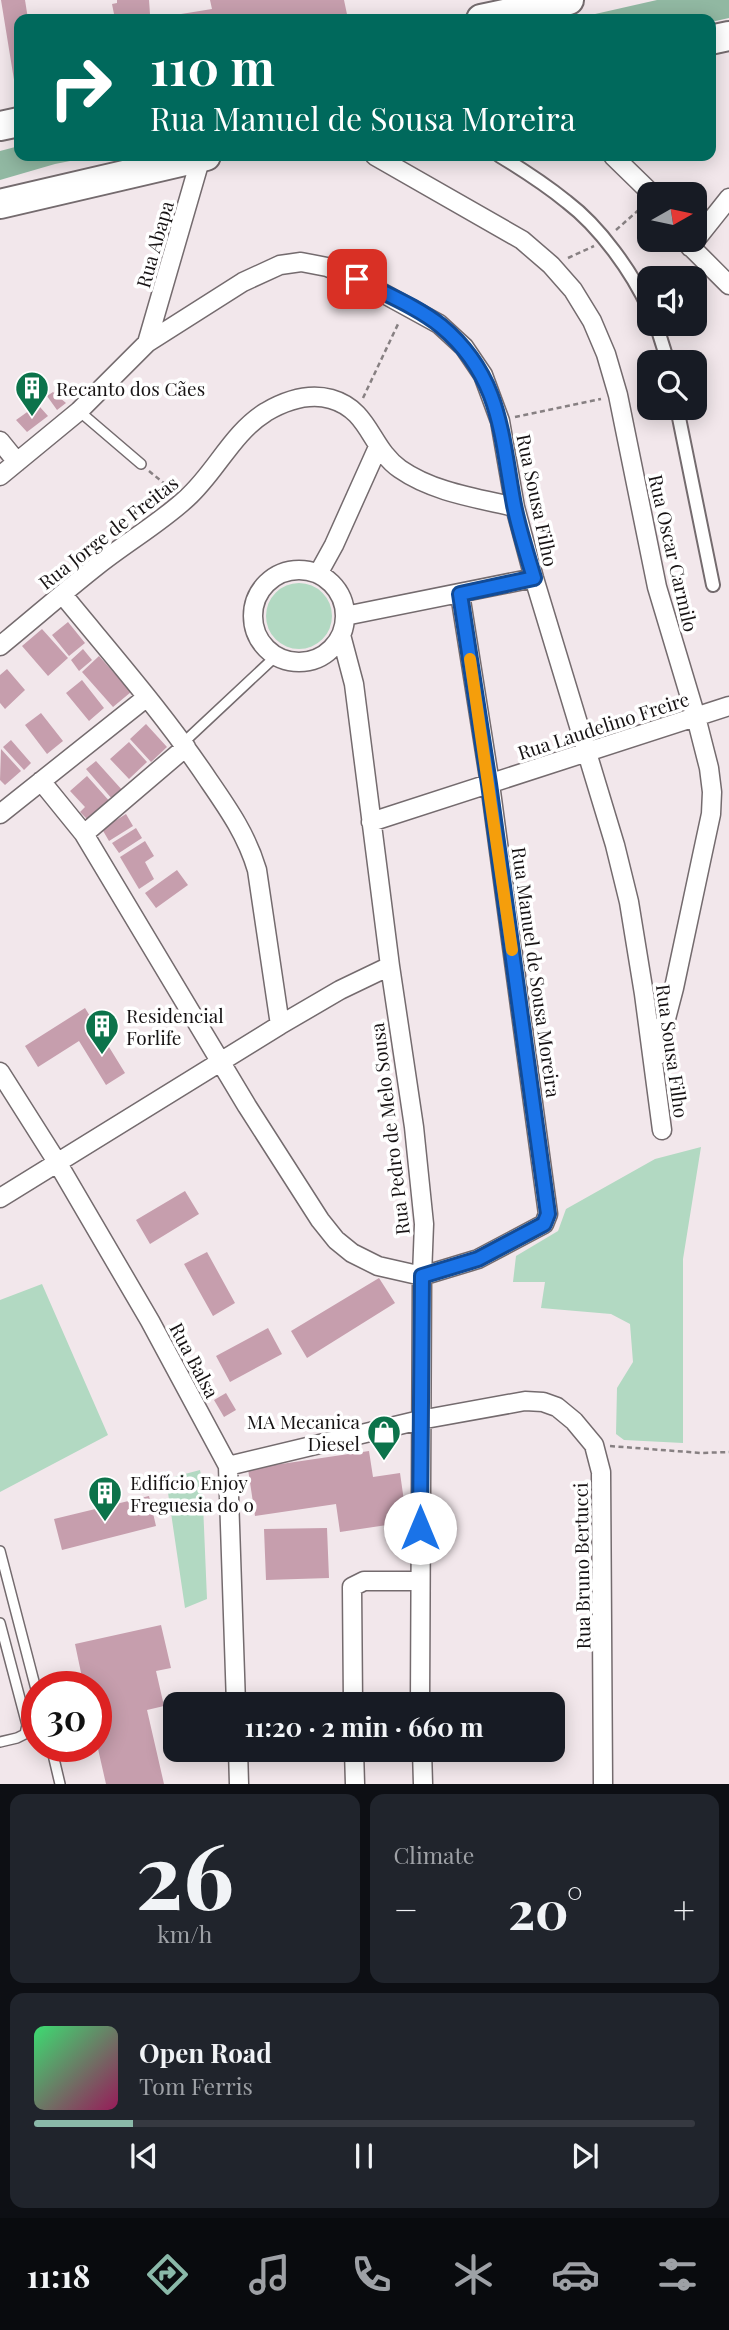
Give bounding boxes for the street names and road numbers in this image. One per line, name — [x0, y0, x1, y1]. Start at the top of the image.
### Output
street label: Rua Abapa — [129, 197, 179, 291]
street label: Rua Sousa Filho — [511, 431, 565, 569]
street label: Rua Jorge de Freitas — [33, 469, 183, 595]
street label: Rua Oscar Carmilo — [643, 472, 705, 634]
street label: Rua Laudelino Freire — [514, 685, 692, 765]
street label: Rua Manuel de Sousa Moreira — [507, 845, 568, 1099]
street label: Rua Sousa Filho — [651, 982, 695, 1120]
street label: Rua Pedro de Melo Sousa — [363, 1021, 415, 1236]
street label: Rua Balsa — [164, 1318, 226, 1403]
street label: Rua Bruno Bertucci — [567, 1482, 595, 1650]

